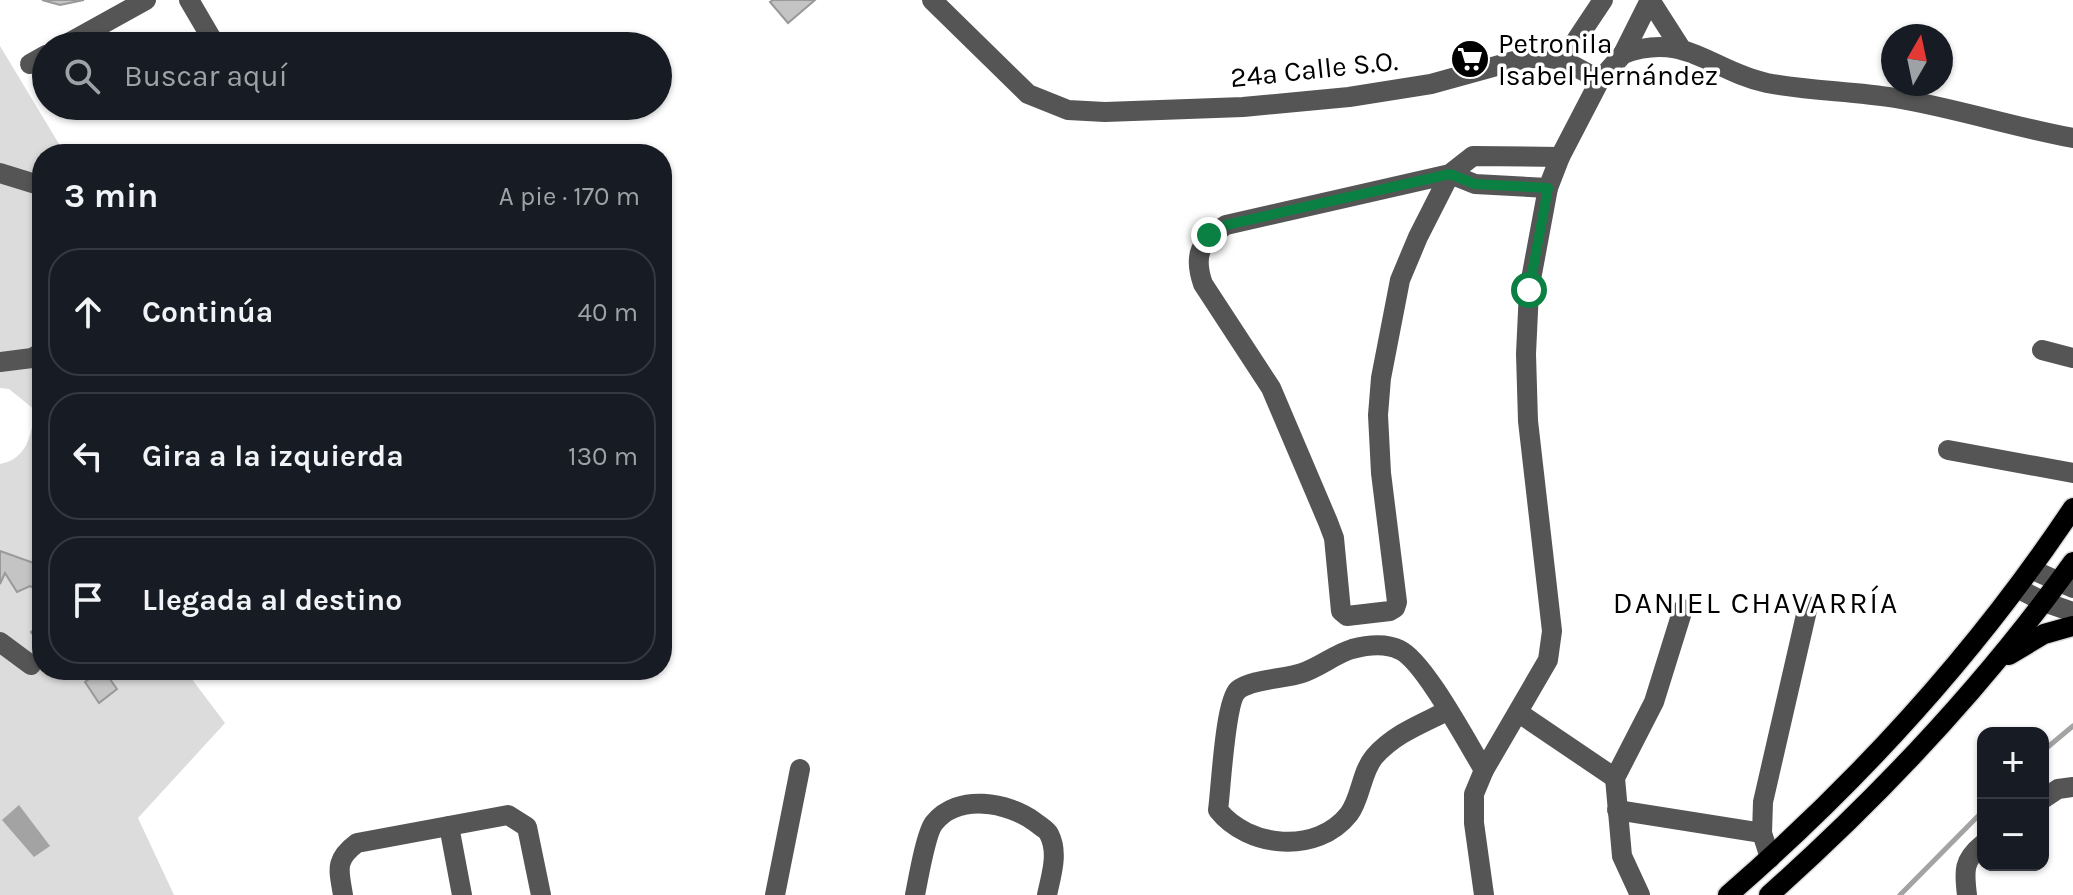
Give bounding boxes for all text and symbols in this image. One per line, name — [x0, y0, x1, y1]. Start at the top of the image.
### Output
north arrow — [1881, 24, 1953, 96]
place label: Petronila Isabel Hernández — [1498, 27, 1718, 92]
search box — [32, 32, 672, 120]
supermarket icon: Petronila Isabel Hernández — [1449, 38, 1491, 80]
street label: 24a Calle S.O. — [1229, 44, 1399, 94]
icon: search — [60, 54, 104, 98]
text: Buscar aquí — [124, 58, 288, 94]
text: 3 min — [64, 176, 158, 216]
text: A pie · 170 m — [499, 181, 640, 212]
route end — [1191, 217, 1227, 253]
route start — [1511, 272, 1547, 308]
icon: ahead — [66, 290, 110, 334]
text: Continúa — [142, 294, 273, 330]
text: 40 m — [578, 297, 638, 328]
icon: left — [66, 434, 110, 478]
text: Gira a la izquierda — [142, 438, 404, 474]
text: 130 m — [568, 441, 638, 472]
icon: arrive — [66, 578, 110, 622]
text: Llegada al destino — [142, 582, 402, 618]
district label: DANIEL CHAVARRÍA — [1613, 585, 1899, 621]
map controls — [1977, 727, 2049, 871]
button: + — [1977, 727, 2049, 799]
button: − — [1977, 799, 2049, 871]

